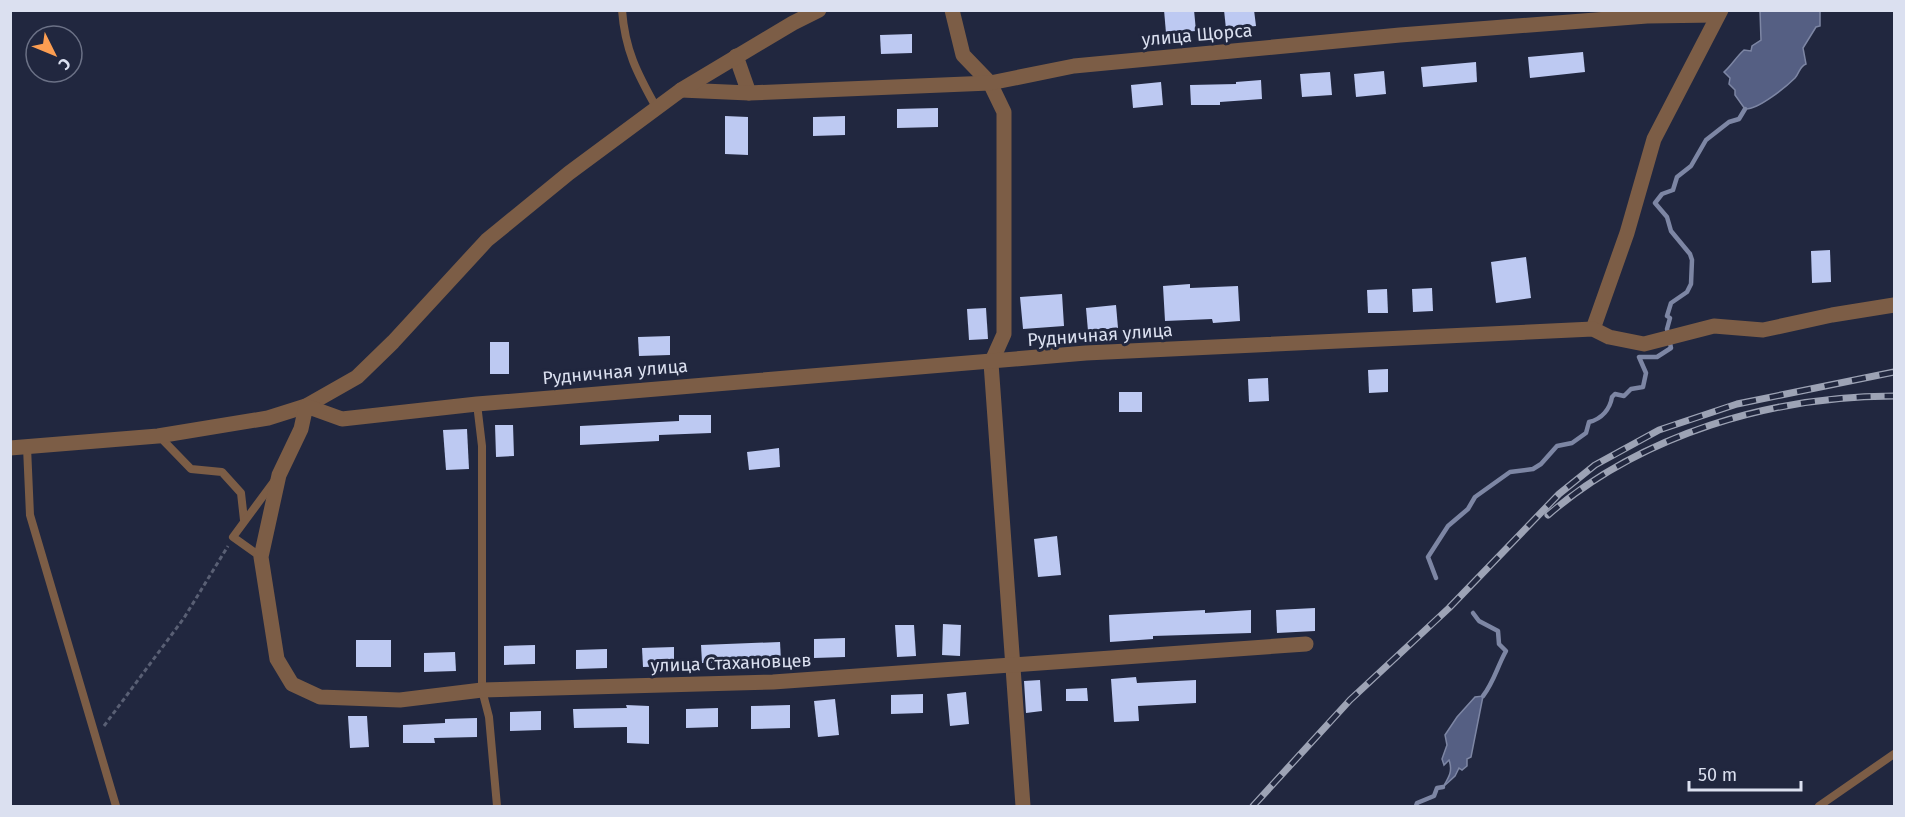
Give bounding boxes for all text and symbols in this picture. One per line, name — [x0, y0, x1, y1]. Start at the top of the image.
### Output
street label: улица Щорса — [1141, 19, 1253, 51]
north arrow — [24, 24, 84, 84]
text: С — [54, 54, 75, 74]
street label: Рудничная улица — [1027, 319, 1173, 351]
street label: Рудничная улица — [541, 355, 689, 389]
street label: улица Стахановцев — [650, 649, 812, 677]
scale bar — [1689, 754, 1802, 792]
text: 50 m — [1698, 764, 1737, 786]

